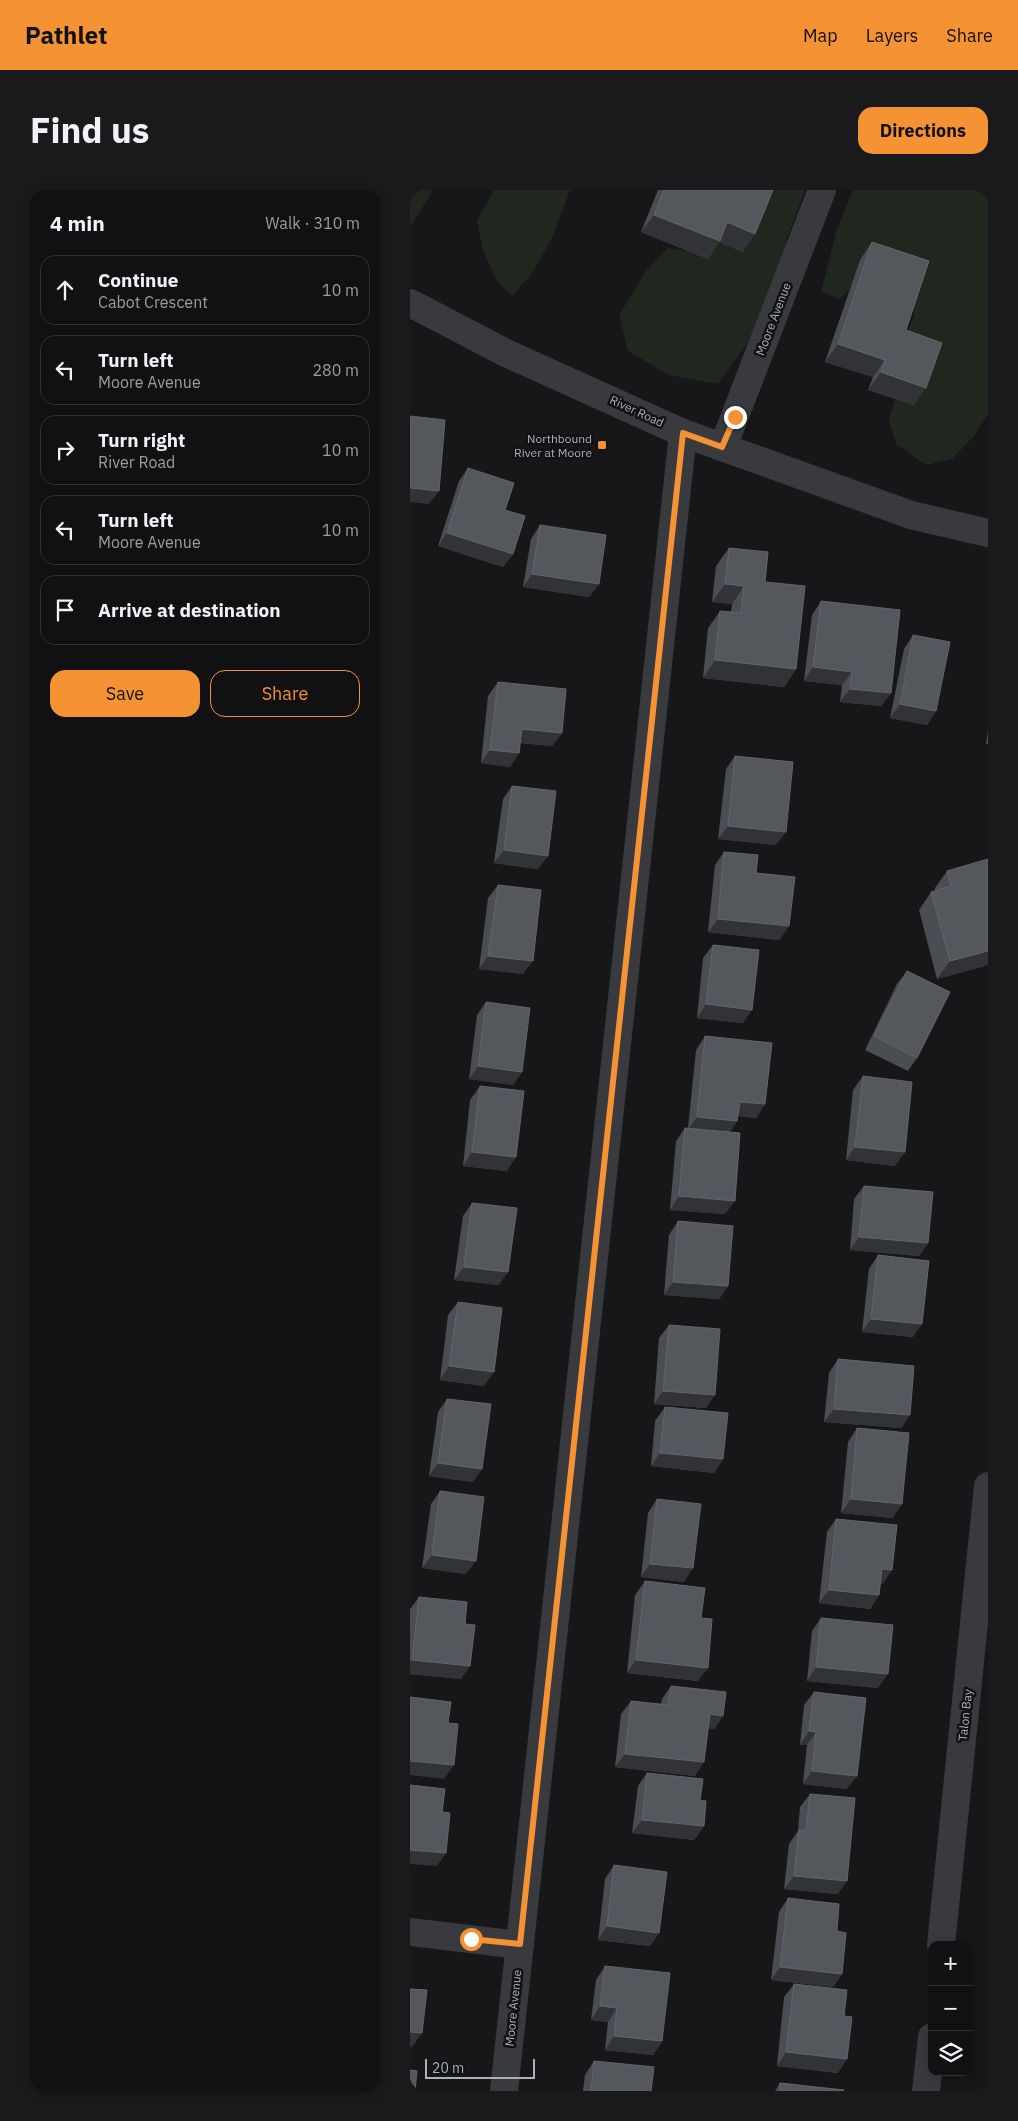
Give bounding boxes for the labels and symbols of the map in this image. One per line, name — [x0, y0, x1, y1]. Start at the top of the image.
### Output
street label: Moore Avenue — [752, 280, 794, 358]
street label: River Road — [608, 392, 666, 430]
route end — [724, 406, 747, 429]
place label: Northbound River at Moore — [514, 431, 592, 460]
marker: Northbound River at Moore — [596, 439, 608, 451]
street label: Talon Bay — [955, 1688, 975, 1742]
route start — [460, 1928, 483, 1951]
street label: Moore Avenue — [502, 1969, 525, 2047]
scale bar — [425, 2056, 535, 2079]

